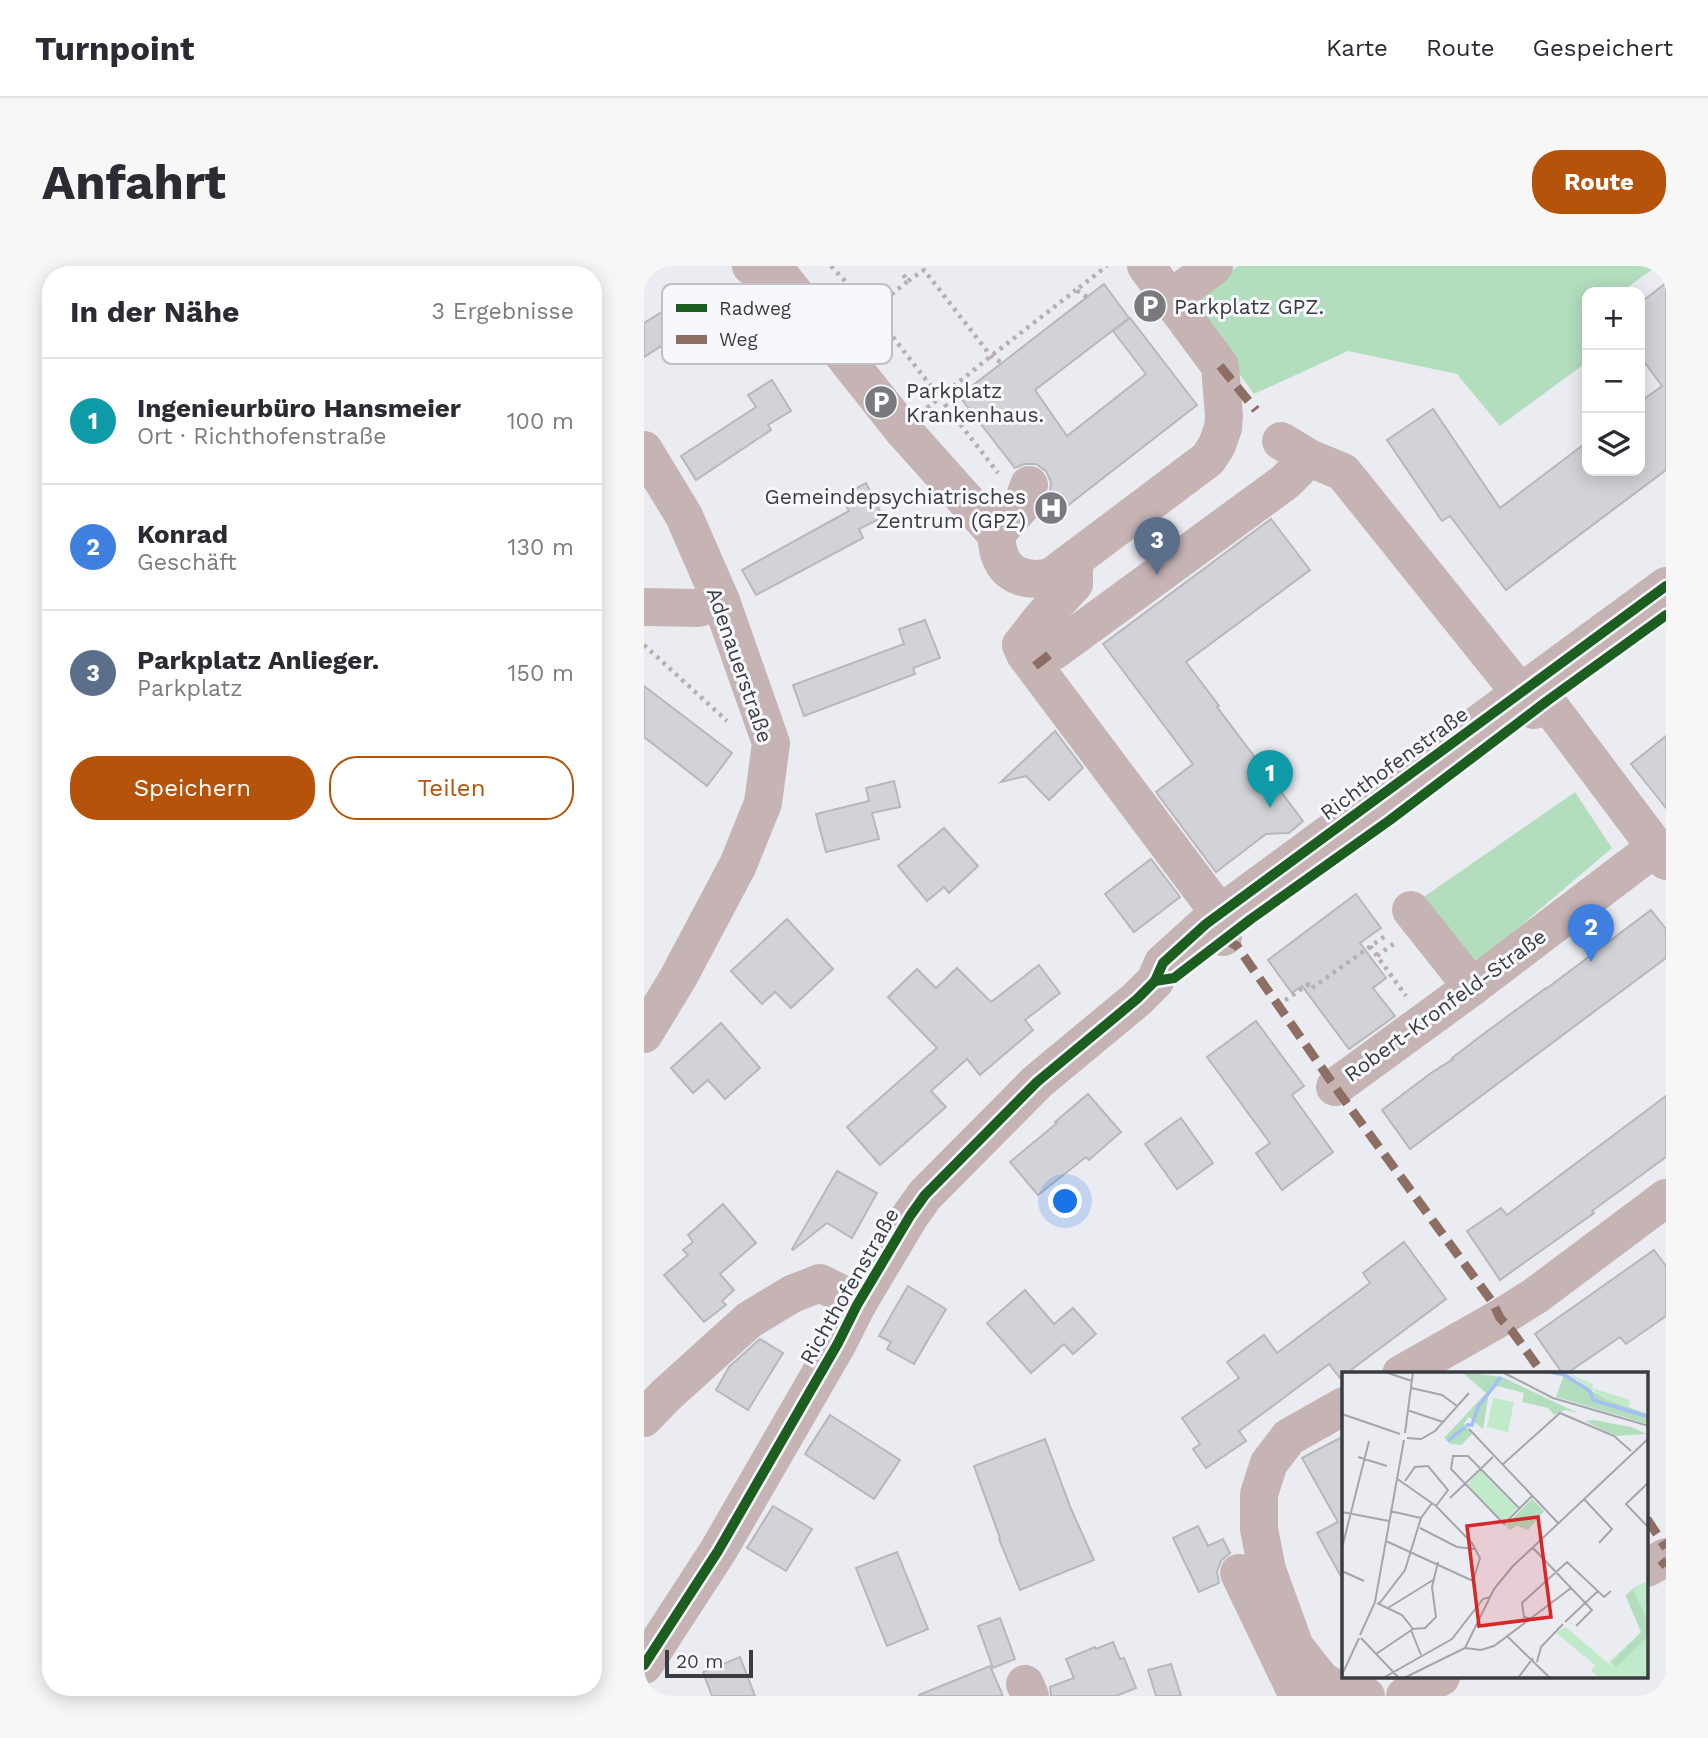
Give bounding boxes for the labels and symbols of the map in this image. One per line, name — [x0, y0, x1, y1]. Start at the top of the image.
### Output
legend — [662, 284, 892, 364]
parking icon: Parkplatz GPZ. — [1131, 287, 1169, 325]
place label: Parkplatz GPZ. — [1174, 294, 1324, 319]
text: Radweg — [719, 297, 792, 320]
text: Weg — [719, 328, 759, 351]
place label: Parkplatz Krankenhaus. — [906, 378, 1044, 427]
parking icon: Parkplatz Krankenhaus. — [862, 383, 900, 421]
place label: Gemeindepsychiatrisches Zentrum (GPZ) — [764, 484, 1026, 533]
hospital icon: Gemeindepsychiatrisches Zentrum (GPZ) — [1032, 489, 1070, 527]
pin: 3 — [1134, 517, 1180, 575]
street label: Adenauerstraße — [702, 584, 778, 746]
street label: Richthofenstraße — [1315, 701, 1473, 825]
pin: 1 — [1247, 750, 1293, 808]
pin: 2 — [1568, 904, 1614, 962]
street label: Robert-Kronfeld-Straße — [1339, 923, 1551, 1087]
your location — [1048, 1184, 1082, 1218]
street label: Richthofenstraße — [794, 1203, 904, 1369]
inset map — [1342, 1372, 1648, 1678]
scale bar — [665, 1647, 752, 1679]

